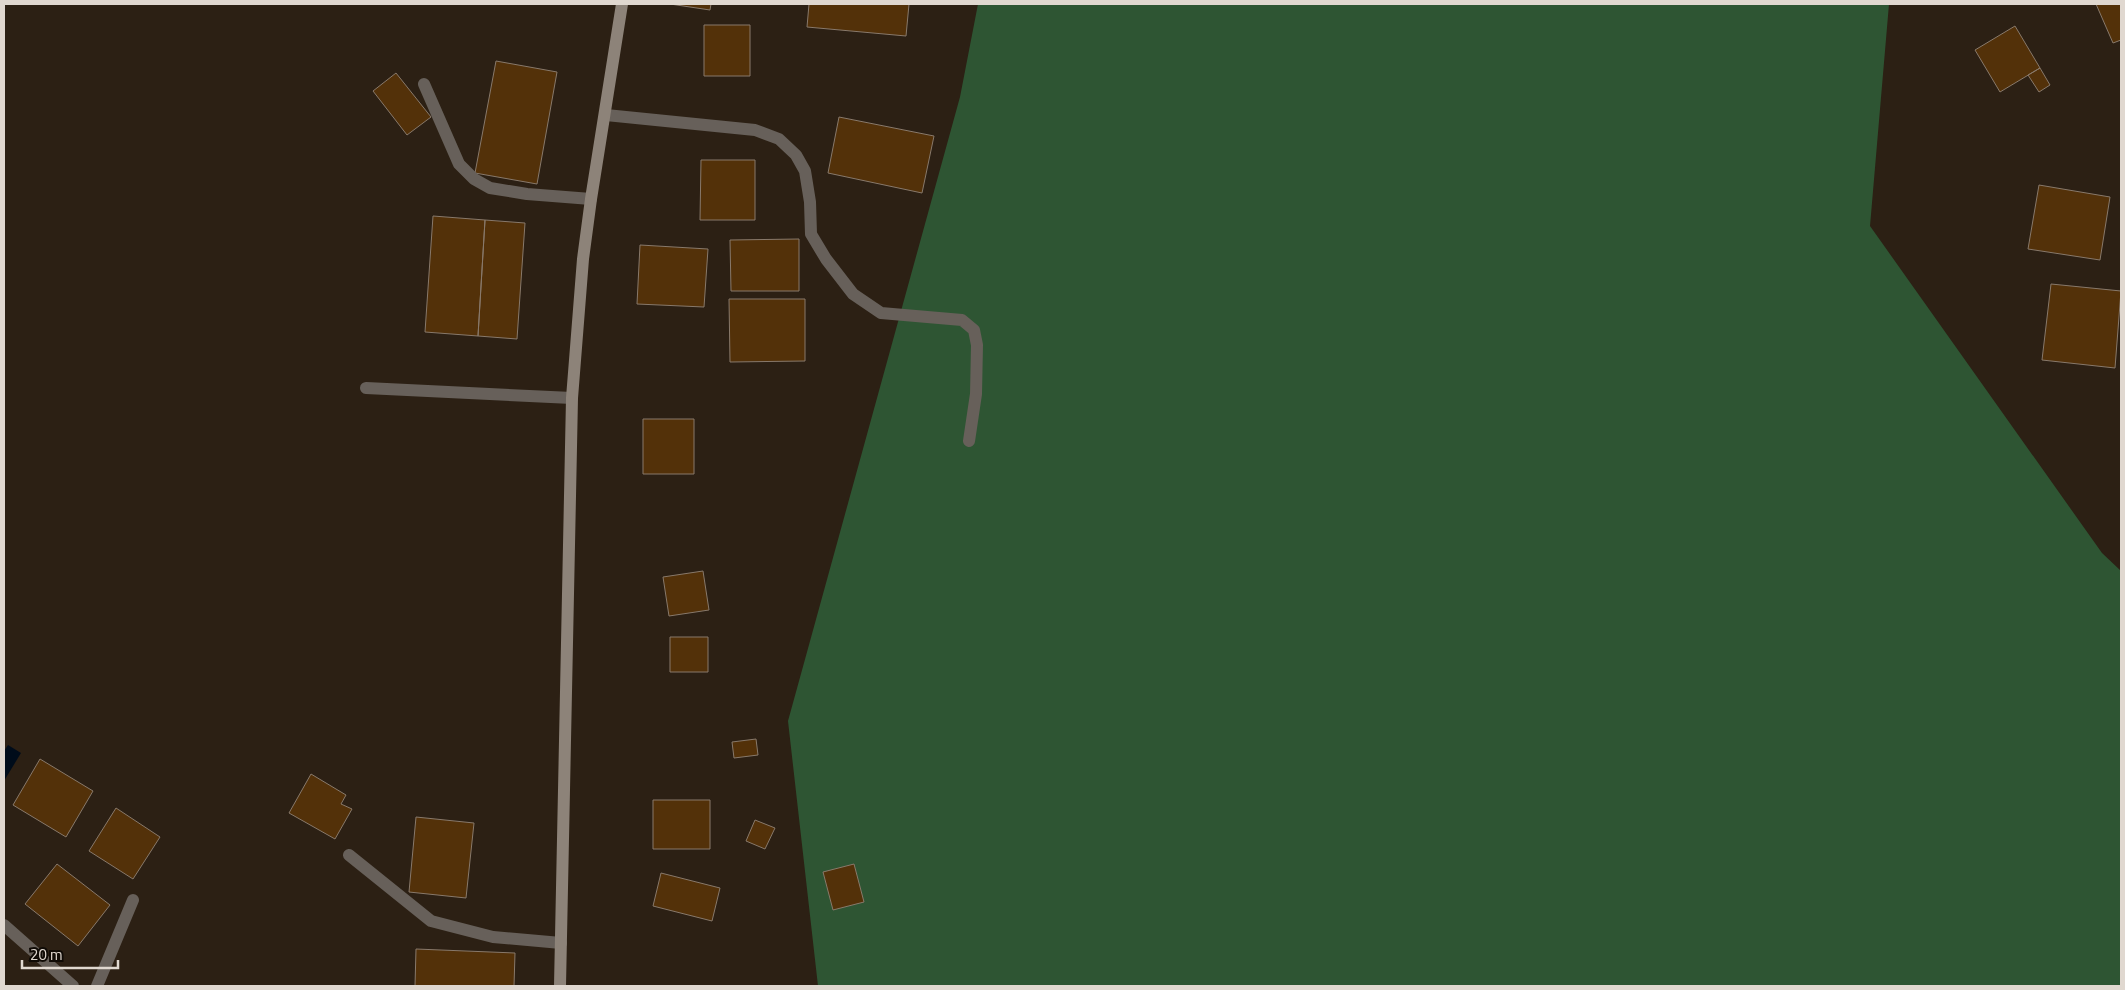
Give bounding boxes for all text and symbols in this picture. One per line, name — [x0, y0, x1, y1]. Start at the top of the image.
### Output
scale bar — [22, 938, 119, 970]
text: 20 m — [30, 943, 63, 966]

